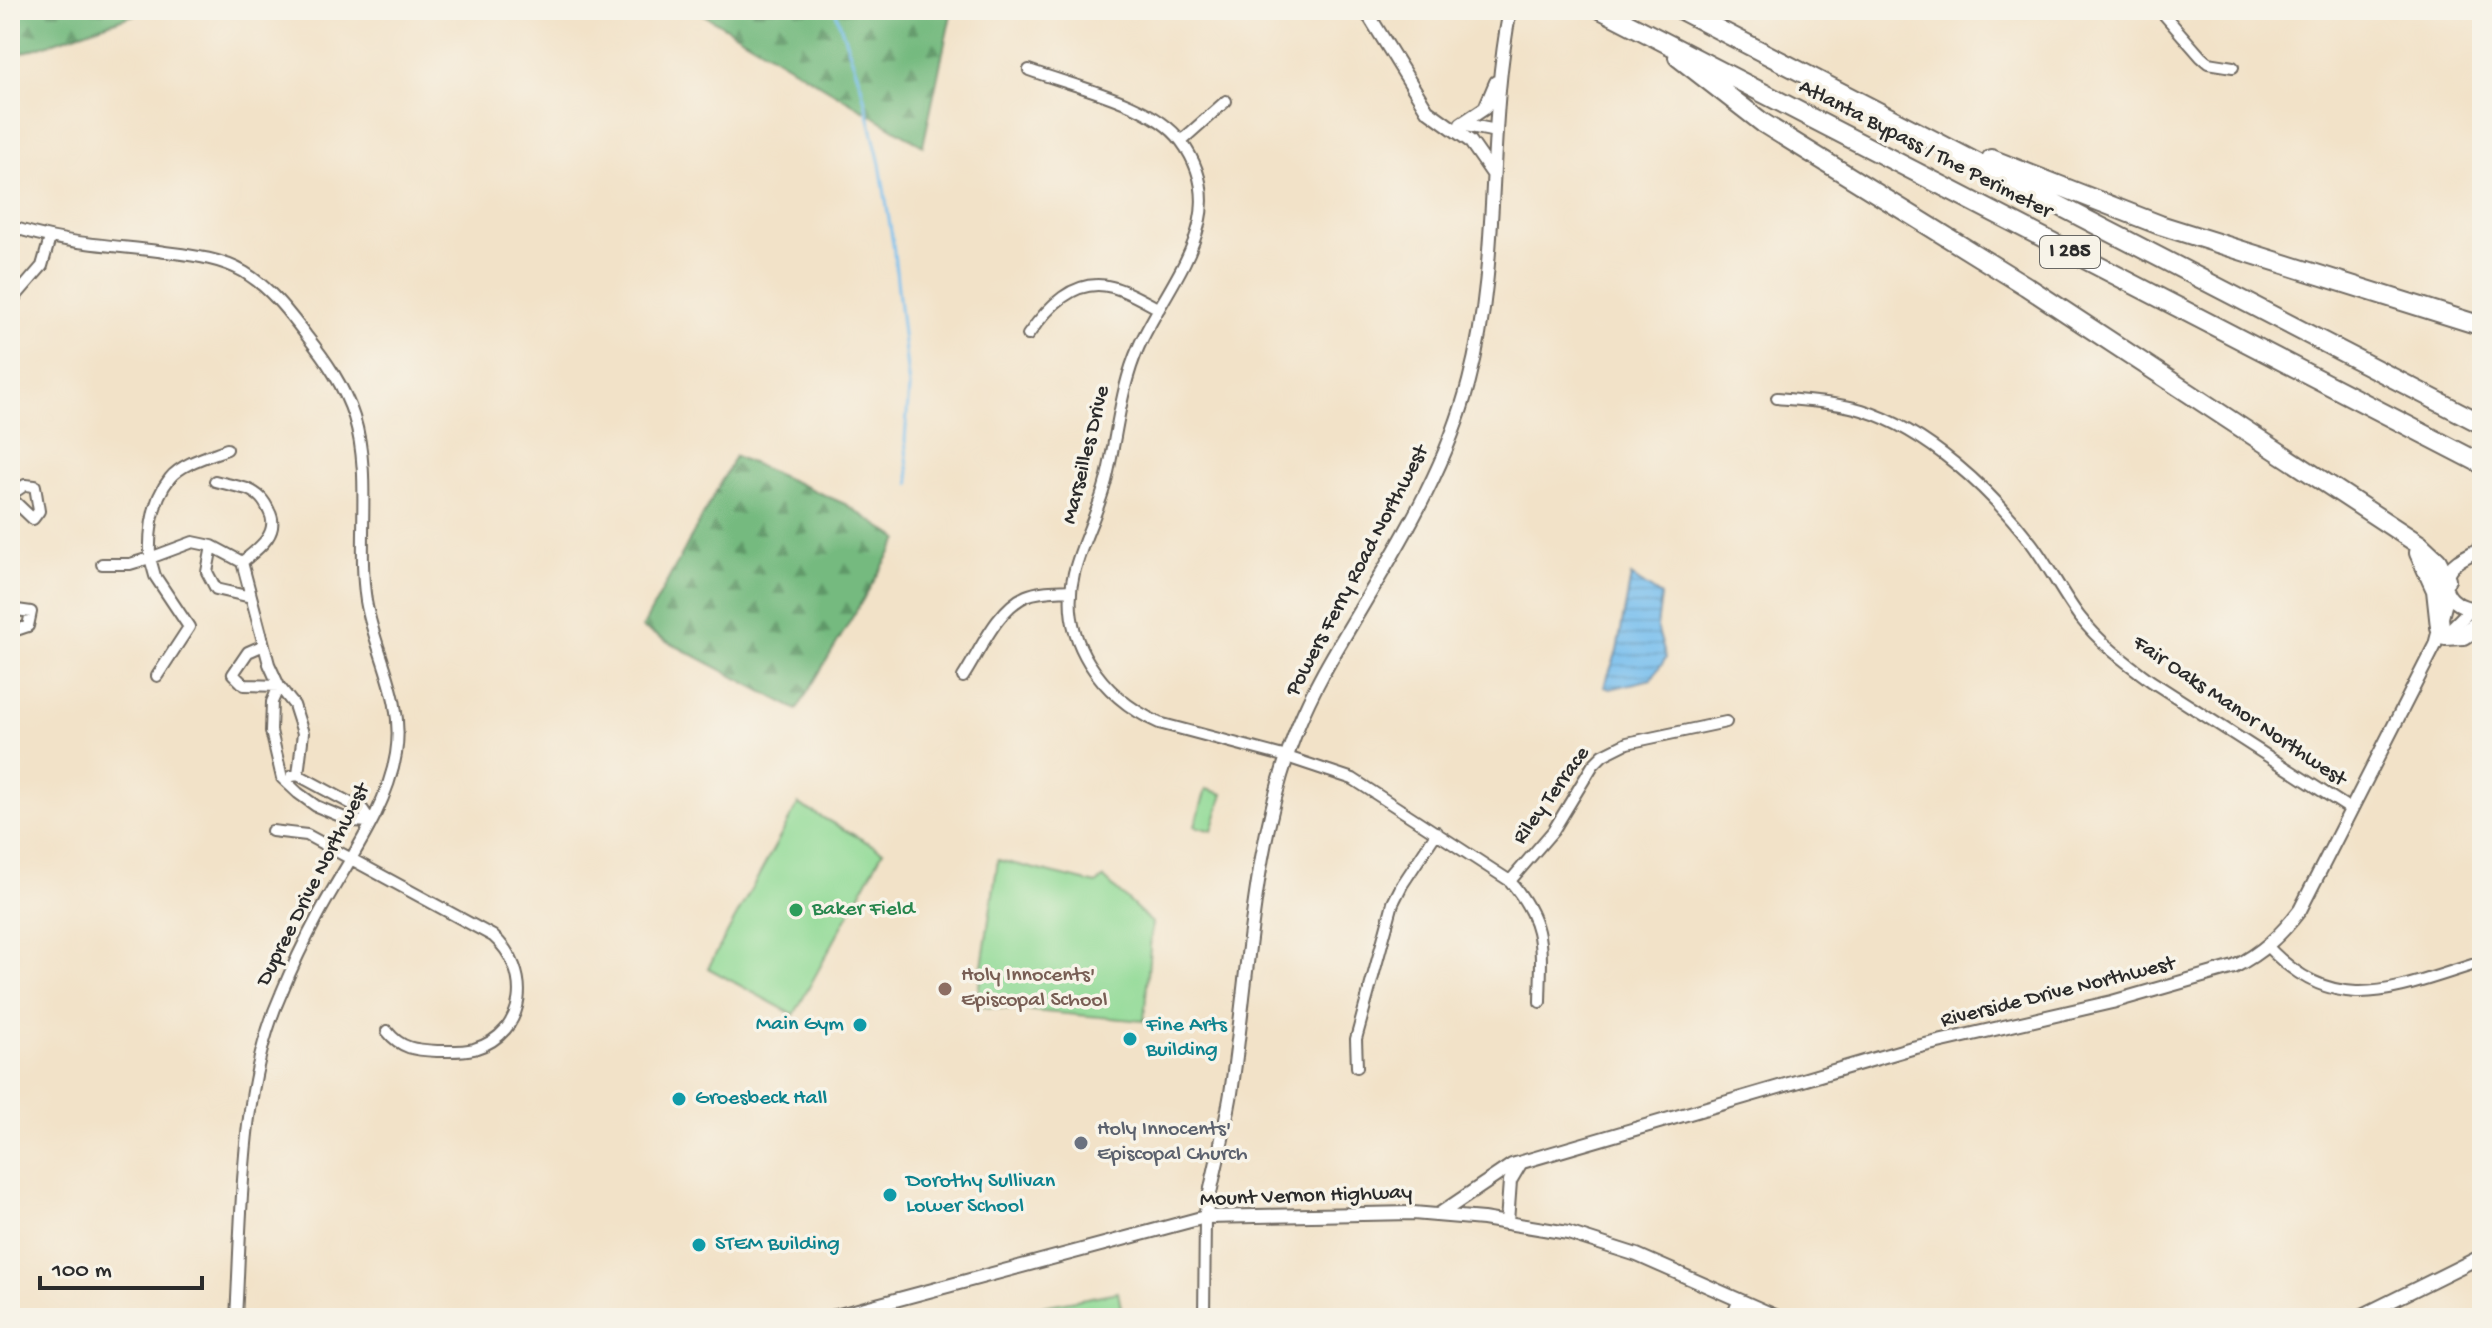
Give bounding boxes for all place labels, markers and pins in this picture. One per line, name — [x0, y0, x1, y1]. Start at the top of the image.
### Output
place label: Baker Field — [811, 897, 917, 923]
marker: Baker Field — [787, 901, 805, 919]
place label: Holy Innocents' Episcopal School — [961, 963, 1108, 1014]
marker: Holy Innocents' Episcopal School — [936, 980, 954, 998]
place label: Main Gym — [756, 1012, 844, 1038]
place label: Fine Arts Building — [1145, 1013, 1228, 1064]
marker: Main Gym — [851, 1016, 869, 1034]
marker: Fine Arts Building — [1121, 1030, 1139, 1048]
place label: Groesbeck Hall — [695, 1086, 828, 1112]
marker: Groesbeck Hall — [670, 1090, 688, 1108]
place label: Holy Innocents' Episcopal Church — [1097, 1117, 1248, 1168]
marker: Holy Innocents' Episcopal Church — [1072, 1134, 1090, 1152]
place label: Dorothy Sullivan Lower School — [904, 1169, 1056, 1220]
marker: Dorothy Sullivan Lower School — [881, 1186, 899, 1204]
place label: STEM Building — [715, 1232, 840, 1258]
marker: STEM Building — [690, 1236, 708, 1254]

